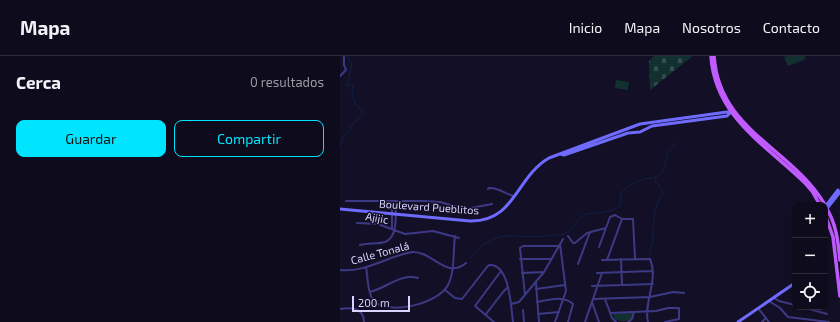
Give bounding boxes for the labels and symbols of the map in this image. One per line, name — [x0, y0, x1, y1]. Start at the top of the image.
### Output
street label: Boulevard Pueblitos — [379, 197, 480, 217]
street label: Ajijic — [364, 209, 390, 227]
street label: Calle Tonalá — [349, 238, 411, 267]
scale bar — [352, 294, 410, 313]

